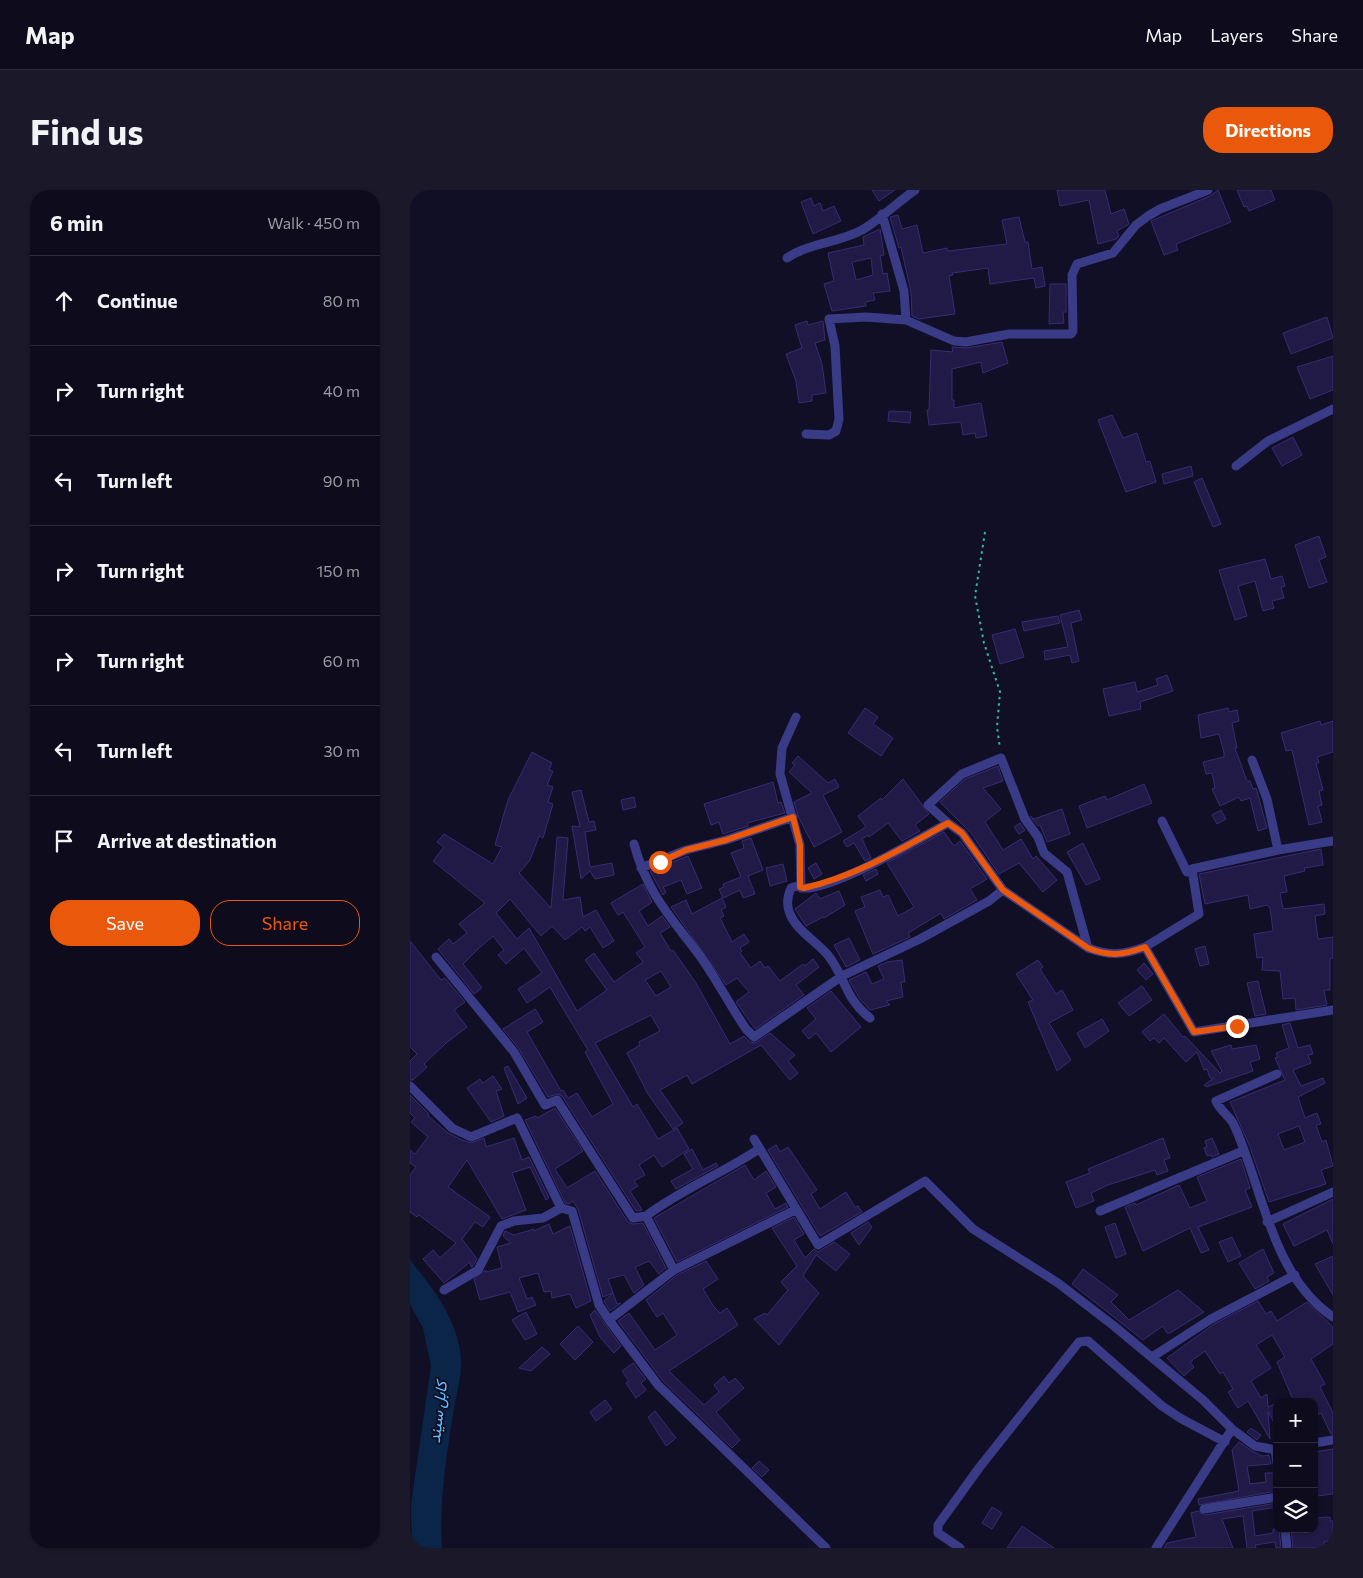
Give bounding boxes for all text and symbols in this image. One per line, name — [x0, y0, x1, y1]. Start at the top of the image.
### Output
text: Map — [25, 20, 75, 49]
text: Map — [1145, 24, 1182, 46]
text: Layers — [1210, 24, 1263, 46]
text: Share — [1291, 24, 1338, 46]
button: Directions — [1203, 107, 1333, 153]
text: Find us — [30, 109, 144, 152]
text: 6 min — [50, 210, 103, 235]
text: Walk · 450 m — [267, 213, 360, 232]
icon: ahead — [50, 287, 78, 315]
text: Continue — [97, 289, 177, 312]
text: 80 m — [323, 291, 360, 310]
icon: right — [50, 377, 78, 405]
text: Turn right — [97, 379, 184, 402]
text: 40 m — [323, 381, 360, 400]
icon: left — [50, 467, 78, 495]
text: Turn left — [97, 469, 172, 492]
text: 90 m — [323, 471, 360, 490]
icon: right — [50, 557, 78, 585]
text: Turn right — [97, 559, 184, 582]
text: 150 m — [317, 561, 360, 580]
icon: right — [50, 647, 78, 675]
text: Turn right — [97, 649, 184, 672]
text: 60 m — [323, 651, 360, 670]
icon: left — [50, 737, 78, 765]
text: Turn left — [97, 739, 172, 762]
text: 30 m — [323, 741, 360, 760]
icon: arrive — [50, 827, 78, 855]
text: Arrive at destination — [97, 829, 277, 852]
route start — [649, 851, 672, 874]
button: Save — [50, 900, 200, 946]
button: Share — [210, 900, 360, 946]
route end — [1226, 1015, 1249, 1038]
water label: کابل سيند — [424, 1377, 452, 1444]
map controls — [1273, 1398, 1318, 1533]
button: + — [1273, 1398, 1318, 1443]
button: − — [1273, 1443, 1318, 1488]
button: layers — [1273, 1488, 1318, 1533]

